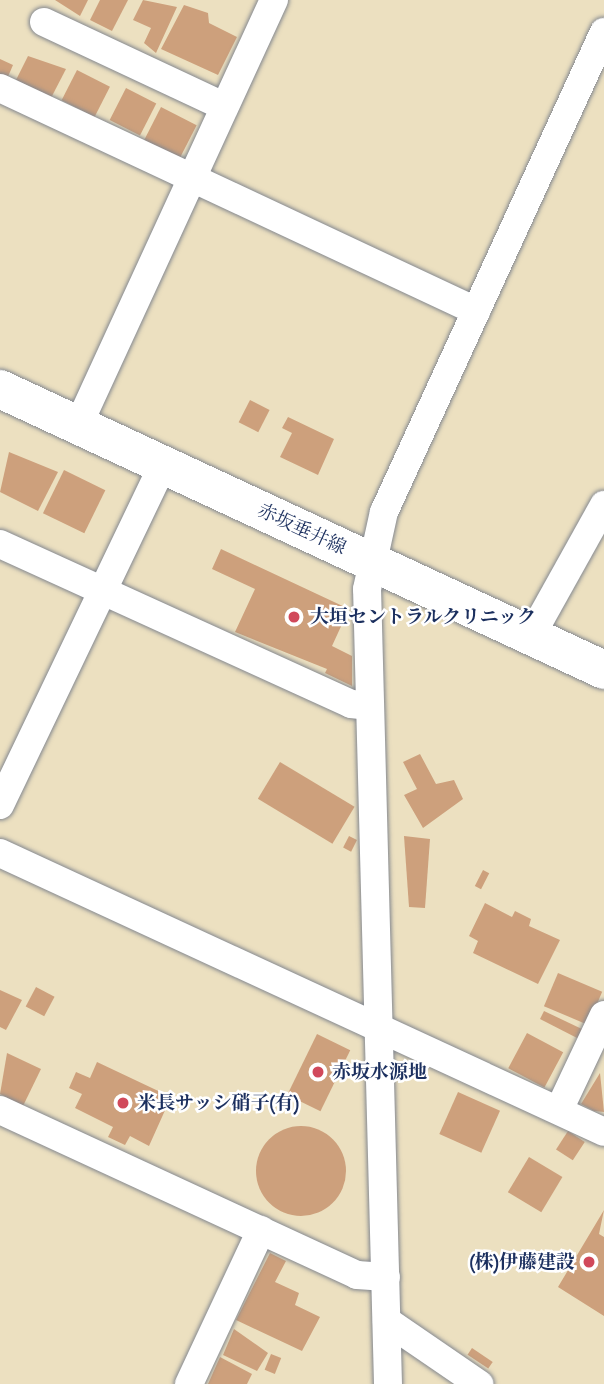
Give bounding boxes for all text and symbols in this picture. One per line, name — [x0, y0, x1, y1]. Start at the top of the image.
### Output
street label: 赤坂垂井線 — [254, 499, 350, 559]
place label: 大垣セントラルクリニック — [310, 606, 538, 628]
marker: 大垣セントラルクリニック — [284, 607, 304, 627]
place label: 赤坂水源地 — [332, 1061, 427, 1083]
marker: 赤坂水源地 — [310, 1064, 326, 1080]
place label: 米長サッシ硝子(有) — [137, 1092, 300, 1114]
marker: 米長サッシ硝子(有) — [115, 1095, 131, 1111]
place label: (株)伊藤建設 — [469, 1251, 575, 1273]
marker: (株)伊藤建設 — [581, 1254, 597, 1270]

